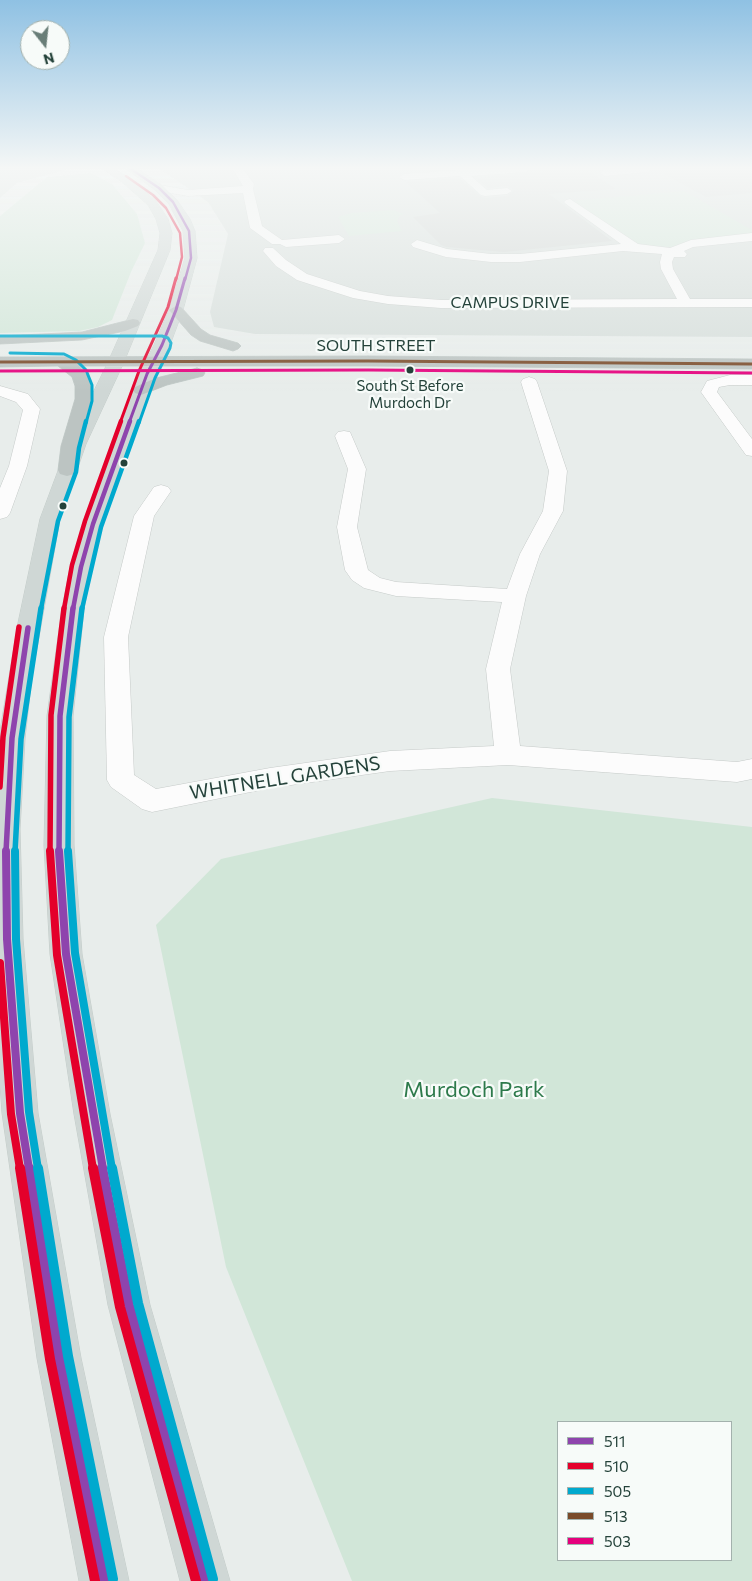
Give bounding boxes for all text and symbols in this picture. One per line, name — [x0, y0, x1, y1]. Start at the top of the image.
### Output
north arrow — [20, 20, 70, 70]
text: N — [42, 49, 56, 69]
street label: CAMPUS DRIVE — [451, 293, 569, 313]
street label: SOUTH STREET — [317, 336, 435, 356]
marker: South St Before Murdoch Dr — [405, 365, 415, 375]
place label: South St Before Murdoch Dr — [356, 377, 464, 412]
unlabelled marker — [119, 458, 129, 468]
unlabelled marker — [58, 501, 68, 511]
street label: WHITNELL GARDENS — [188, 752, 382, 804]
park label: Murdoch Park — [403, 1077, 545, 1103]
legend — [557, 1421, 732, 1561]
text: 511 — [604, 1432, 625, 1450]
text: 510 — [604, 1457, 629, 1475]
text: 505 — [604, 1482, 631, 1500]
text: 513 — [604, 1507, 628, 1525]
text: 503 — [604, 1532, 631, 1550]

